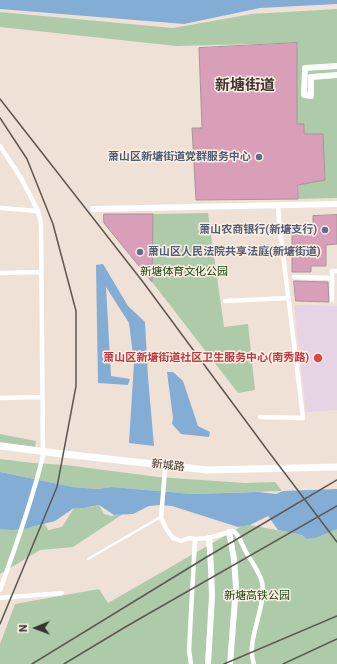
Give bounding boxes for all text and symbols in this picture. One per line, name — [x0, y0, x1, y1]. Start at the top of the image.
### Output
district label: 新塘街道 — [215, 77, 275, 95]
place label: 萧山区新塘街道党群服务中心 — [108, 150, 251, 164]
marker: 萧山区新塘街道党群服务中心 — [254, 152, 264, 162]
place label: 萧山农商银行(新塘支行) — [199, 223, 317, 237]
marker: 萧山农商银行(新塘支行) — [320, 225, 330, 235]
place label: 萧山区人民法院共享法庭(新塘街道) — [148, 245, 321, 259]
marker: 萧山区人民法院共享法庭(新塘街道) — [135, 247, 145, 257]
park label: 新塘体育文化公园 — [140, 265, 228, 279]
place label: 萧山区新塘街道社区卫生服务中心(南秀路) — [103, 351, 309, 365]
marker: 萧山区新塘街道社区卫生服务中心(南秀路) — [312, 352, 324, 364]
street label: 新城路 — [151, 458, 185, 474]
park label: 新塘高铁公园 — [224, 589, 290, 603]
north arrow — [16, 608, 56, 648]
text: N — [17, 624, 30, 632]

